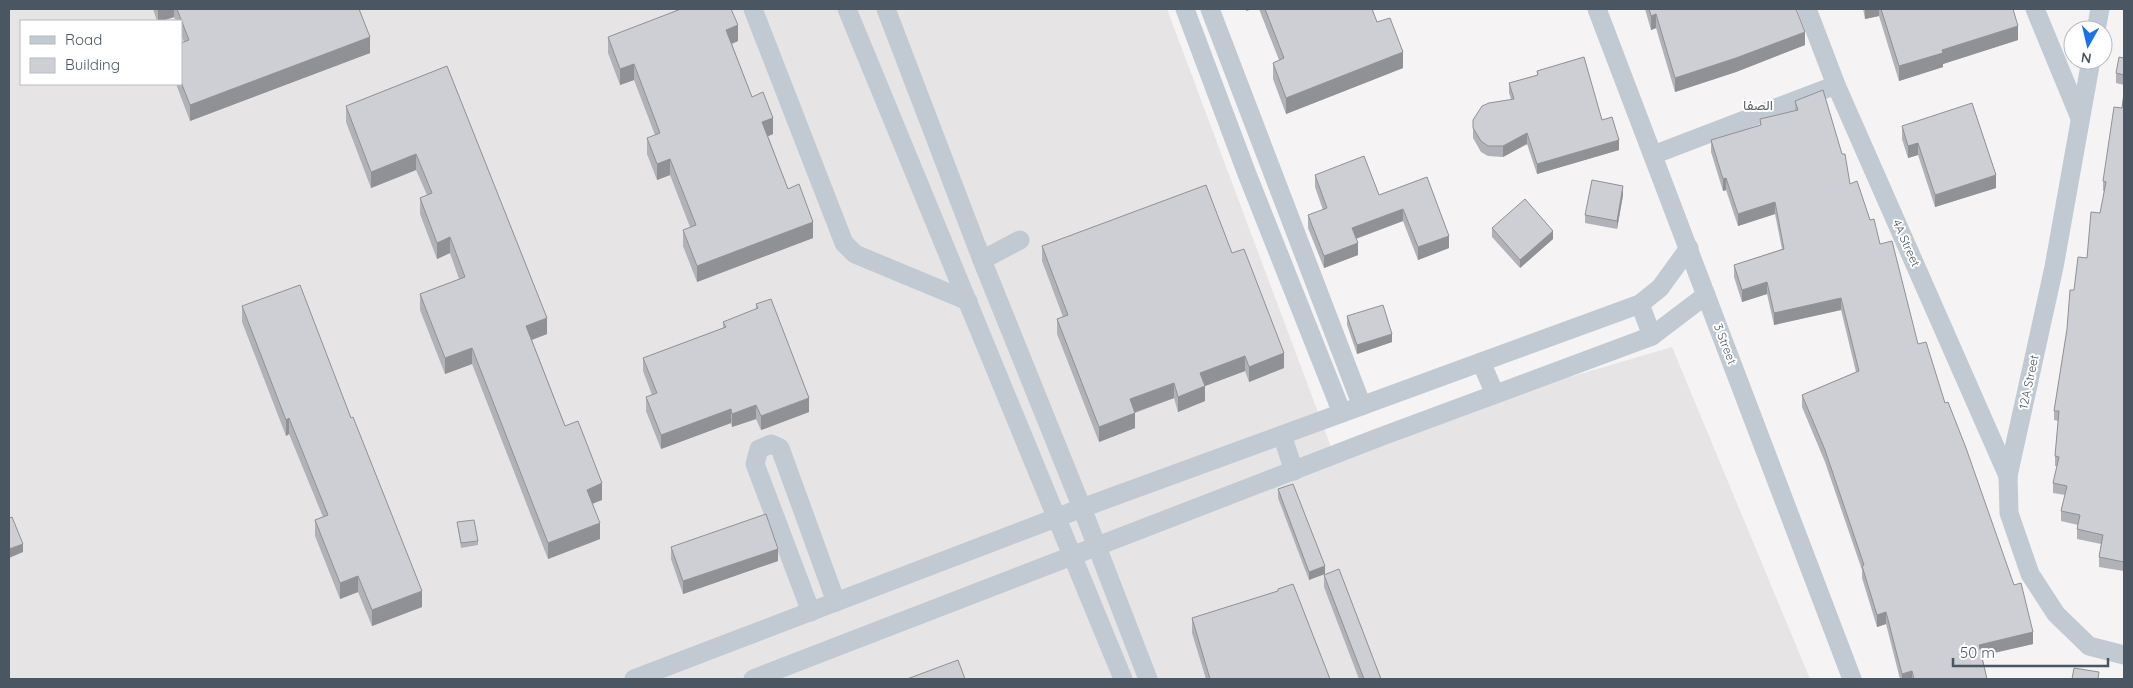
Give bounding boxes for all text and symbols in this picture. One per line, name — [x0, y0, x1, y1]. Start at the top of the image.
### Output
legend — [20, 20, 182, 85]
north arrow — [2063, 20, 2113, 70]
text: Road — [65, 30, 102, 49]
text: N — [2080, 48, 2093, 68]
text: Building — [65, 55, 120, 74]
district label: الصفا — [1743, 96, 1773, 114]
street label: 4A Street — [1889, 217, 1924, 269]
street label: 3 Street — [1711, 321, 1740, 366]
street label: 12A Street — [2015, 353, 2042, 410]
scale bar — [1953, 636, 2108, 668]
text: 50 m — [1960, 643, 1995, 662]

